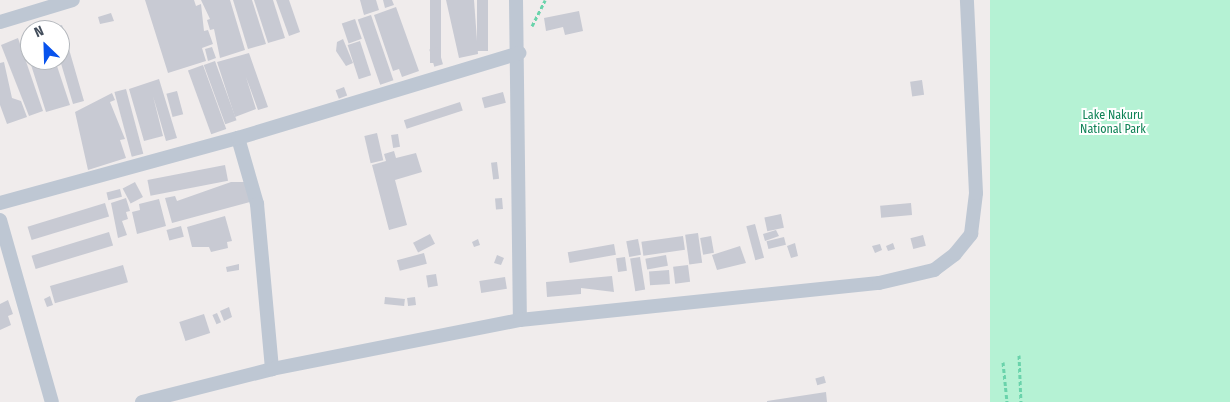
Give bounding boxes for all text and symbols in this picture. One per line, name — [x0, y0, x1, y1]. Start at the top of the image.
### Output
north arrow — [20, 20, 70, 70]
text: N — [32, 22, 46, 41]
park label: Lake Nakuru National Park — [1080, 109, 1146, 137]

